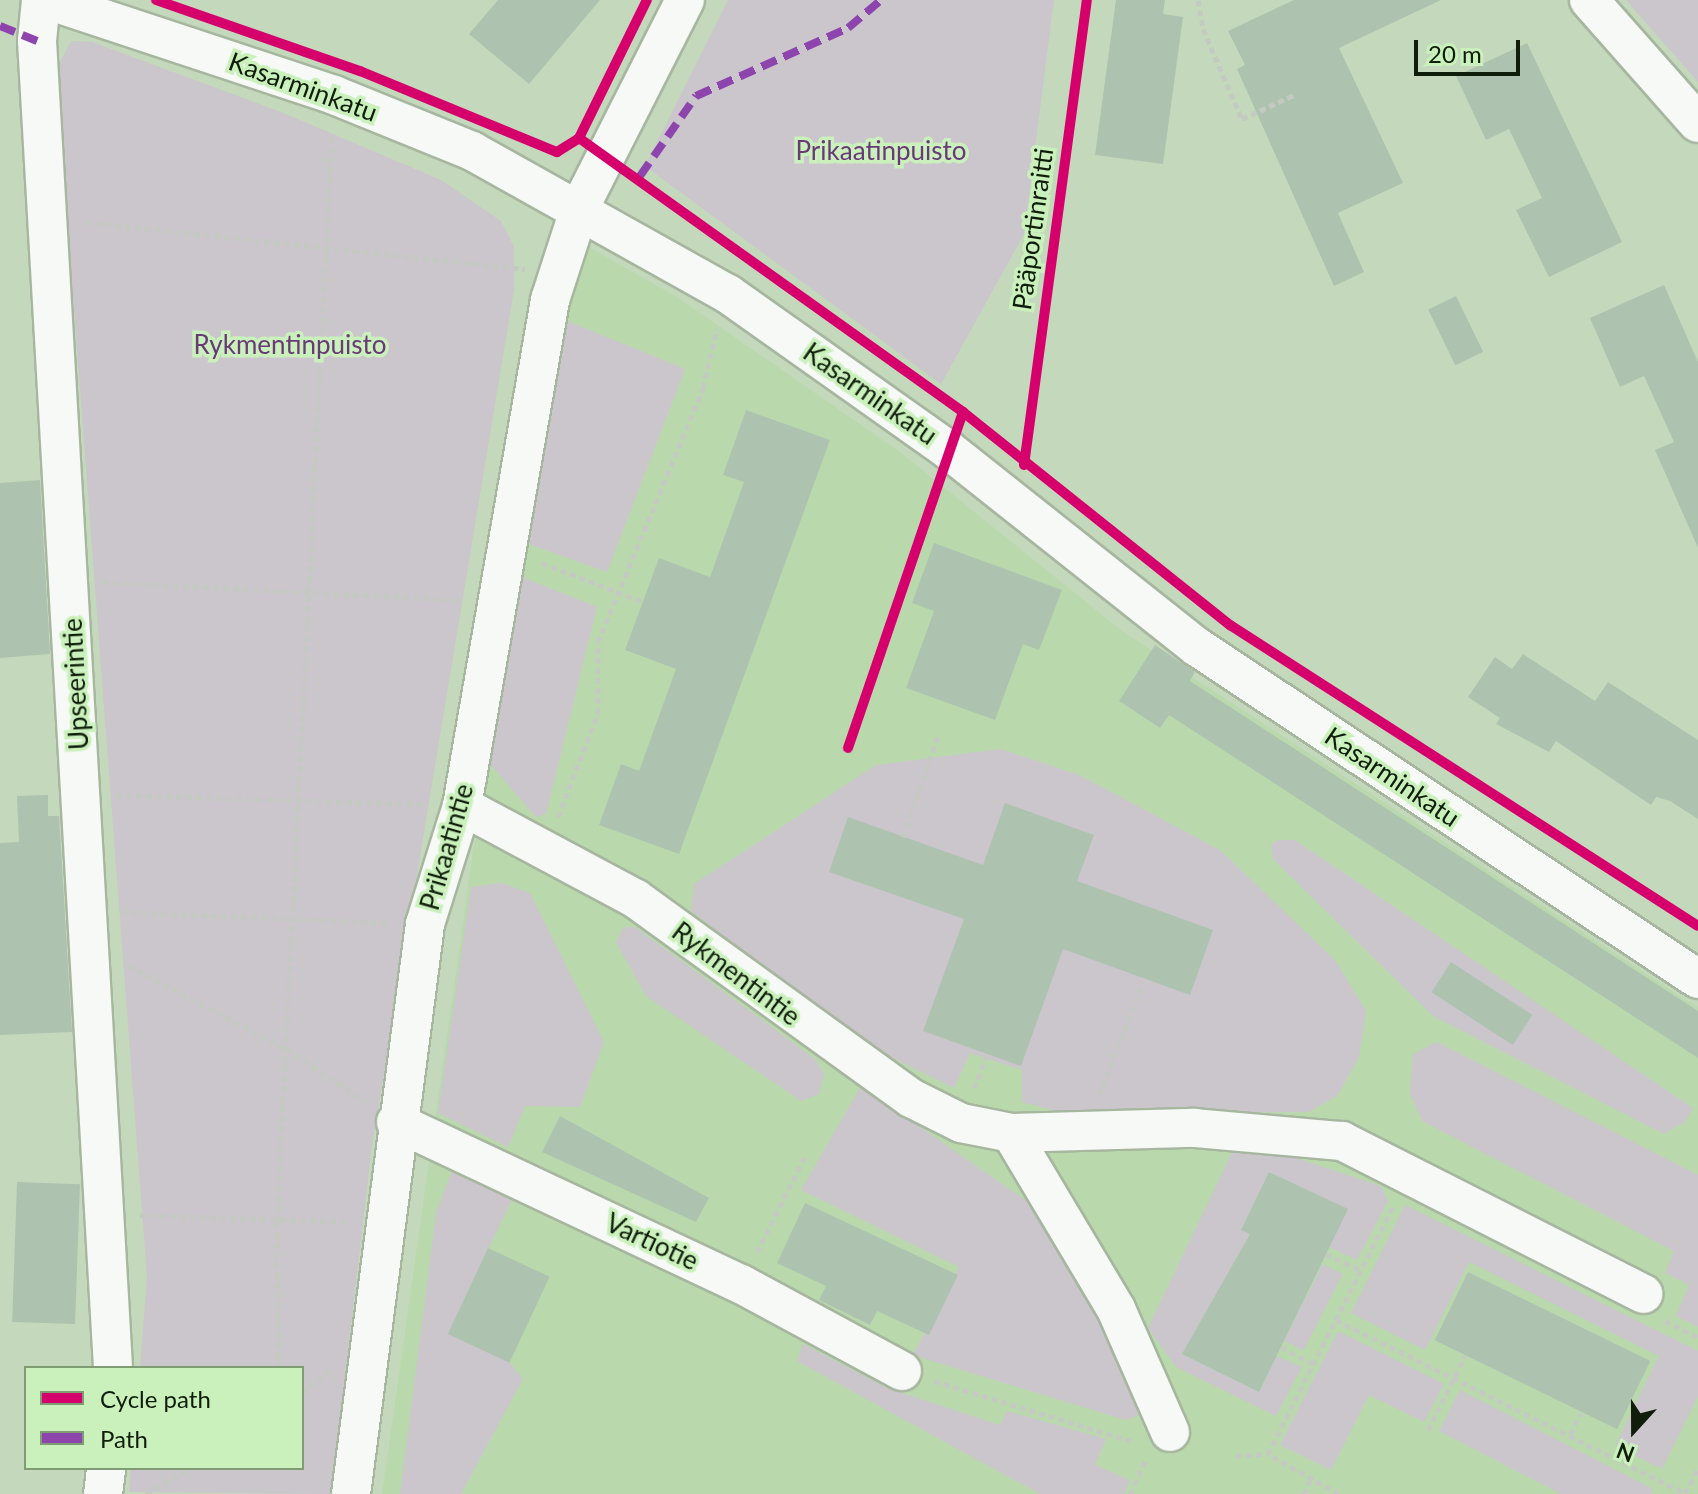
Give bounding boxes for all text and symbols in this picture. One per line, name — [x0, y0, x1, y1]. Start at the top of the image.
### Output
scale bar — [1418, 24, 1524, 74]
text: 20 m — [1428, 39, 1482, 68]
street label: Kasarminkatu — [225, 46, 381, 128]
park label: Prikaatinpuisto — [795, 135, 967, 167]
street label: Pääportinraitti — [1006, 146, 1060, 312]
park label: Rykmentinpuisto — [194, 329, 386, 361]
street label: Kasarminkatu — [797, 337, 943, 451]
street label: Upseerintie — [57, 617, 95, 751]
street label: Kasarminkatu — [1319, 721, 1465, 833]
street label: Prikaatintie — [414, 780, 480, 914]
street label: Rykmentintie — [666, 916, 806, 1032]
street label: Vartiotie — [601, 1207, 703, 1277]
legend — [24, 1366, 304, 1470]
text: Cycle path — [100, 1384, 211, 1413]
north arrow — [1594, 1390, 1674, 1470]
text: Path — [100, 1424, 148, 1453]
text: N — [1612, 1437, 1638, 1469]

